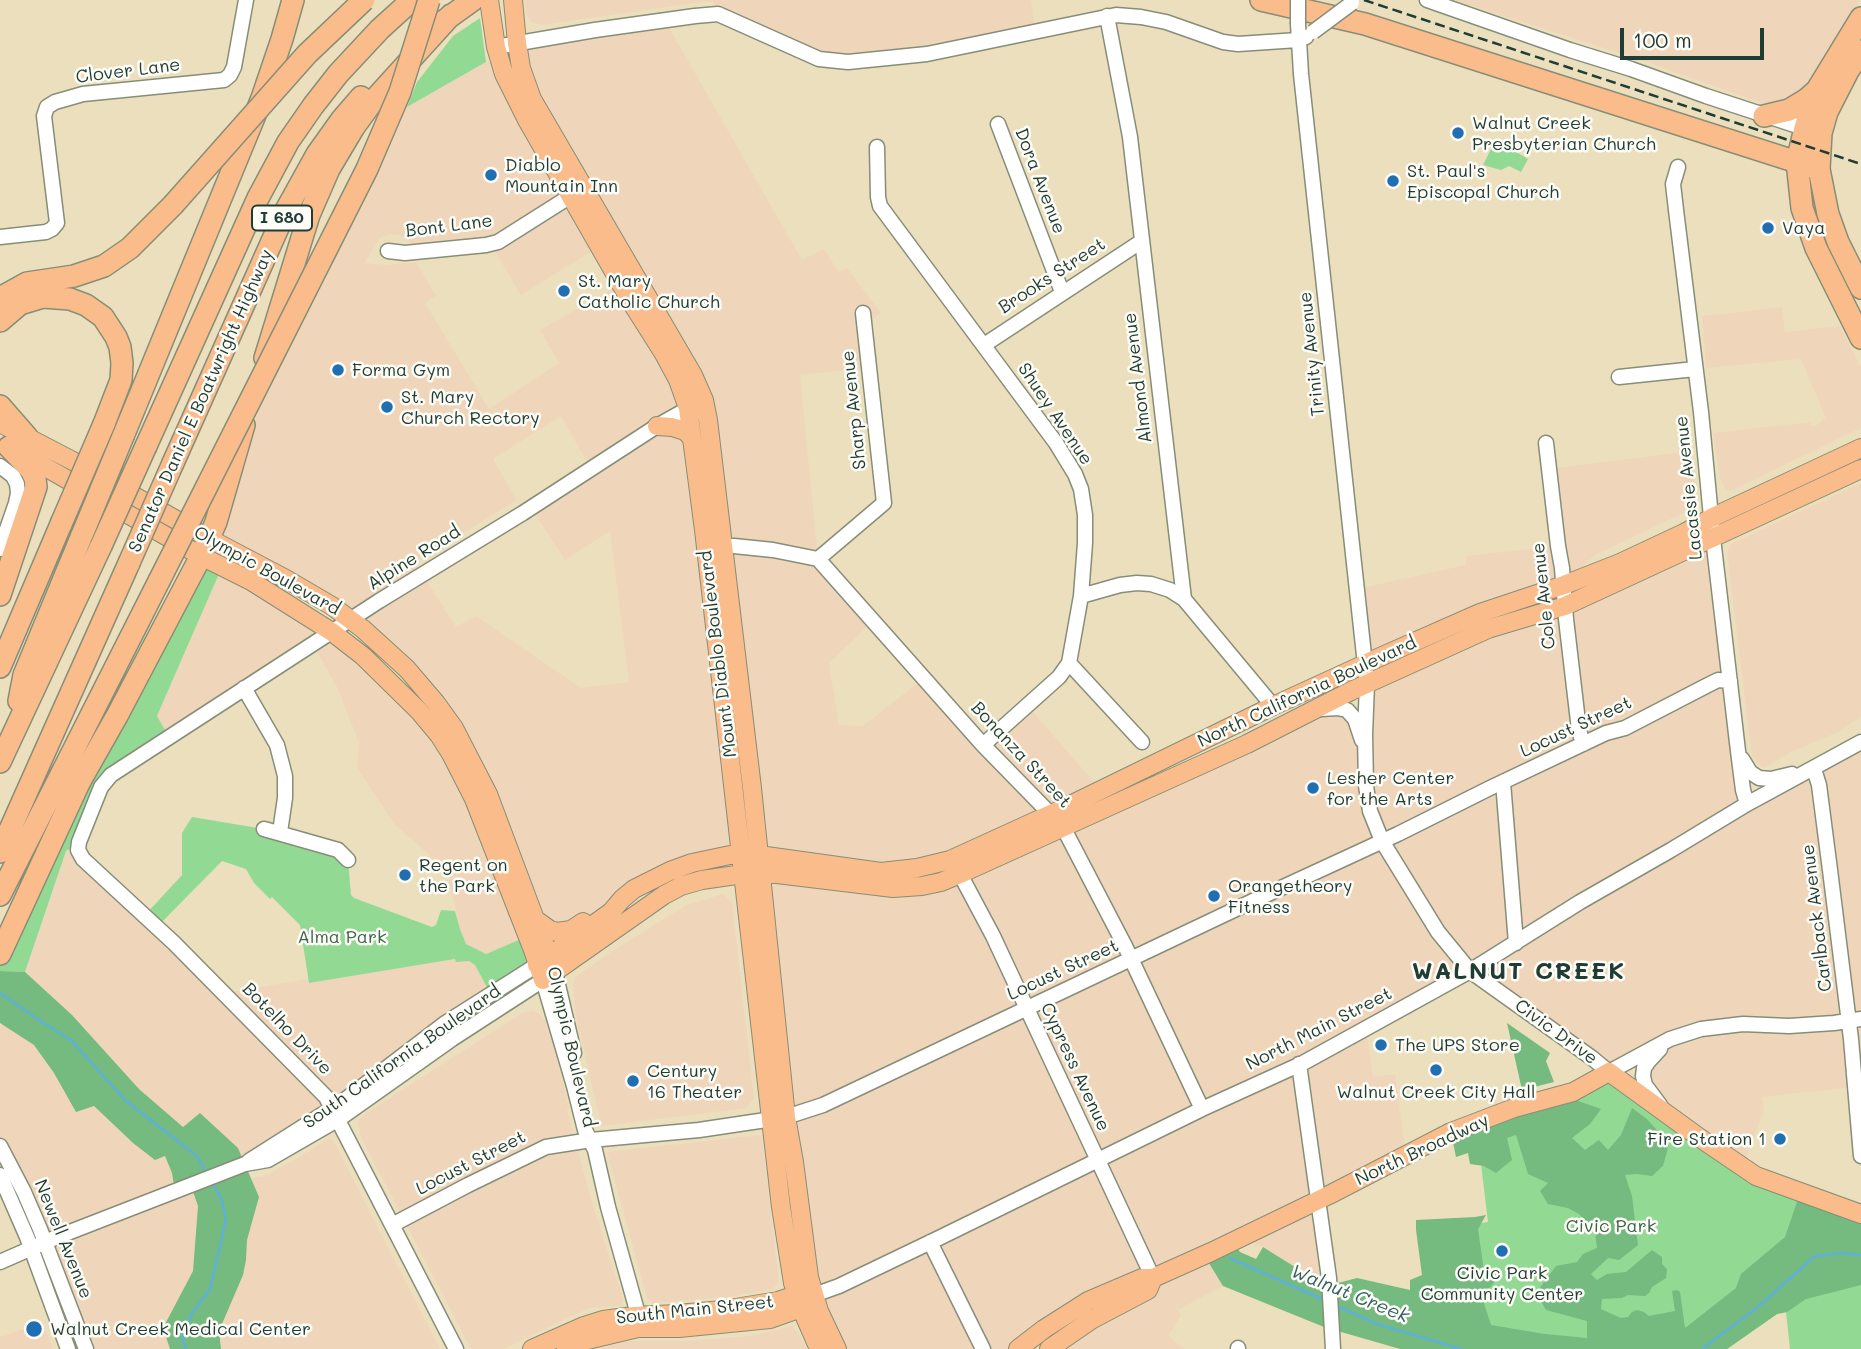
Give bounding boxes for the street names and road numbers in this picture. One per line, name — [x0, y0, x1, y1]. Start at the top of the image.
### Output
street label: Clover Lane — [74, 54, 182, 88]
street label: Dora Avenue — [1010, 125, 1070, 237]
road number: I 680 — [252, 206, 312, 230]
street label: Bont Lane — [404, 210, 494, 242]
street label: Brooks Street — [995, 233, 1109, 319]
street label: Senator Daniel E Boatwright Highway — [124, 246, 278, 556]
street label: Trinity Avenue — [1295, 291, 1329, 417]
street label: Almond Avenue — [1119, 311, 1157, 445]
street label: Sharp Avenue — [837, 349, 871, 471]
street label: Shuey Avenue — [1013, 359, 1097, 469]
street label: Lacassie Avenue — [1671, 415, 1707, 561]
street label: Alpine Road — [364, 521, 464, 595]
street label: Olympic Boulevard — [190, 522, 344, 620]
street label: Cole Avenue — [1528, 542, 1560, 650]
street label: Mount Diablo Boulevard — [695, 549, 741, 759]
street label: North California Boulevard — [1194, 632, 1420, 752]
street label: Locust Street — [1517, 692, 1635, 762]
street label: Bonanza Street — [966, 697, 1076, 813]
street label: Carlback Avenue — [1797, 843, 1837, 993]
street label: Locust Street — [1004, 935, 1122, 1005]
street label: Olympic Boulevard — [542, 965, 600, 1129]
street label: Botelho Drive — [238, 978, 336, 1080]
street label: South California Boulevard — [299, 980, 505, 1134]
street label: North Main Street — [1242, 983, 1396, 1075]
street label: Civic Drive — [1510, 995, 1602, 1069]
street label: Cypress Avenue — [1036, 999, 1114, 1135]
street label: North Broadway — [1352, 1110, 1492, 1190]
street label: Locust Street — [413, 1126, 529, 1200]
street label: Newell Avenue — [29, 1176, 97, 1302]
street label: South Main Street — [615, 1291, 775, 1329]

